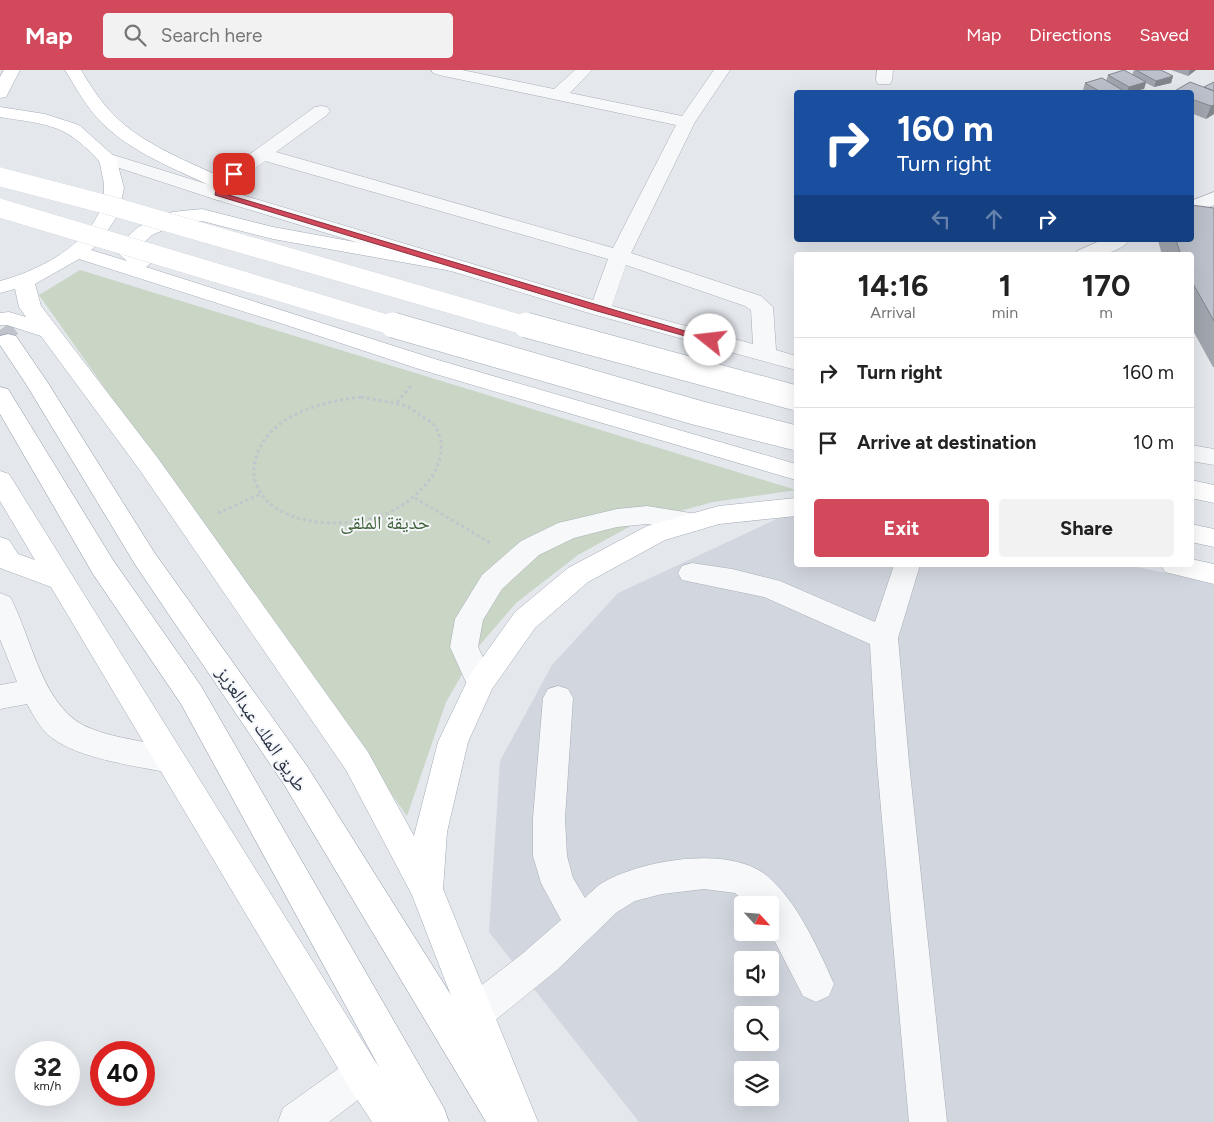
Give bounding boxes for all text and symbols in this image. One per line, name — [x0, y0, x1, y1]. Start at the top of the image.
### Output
search box — [103, 13, 453, 58]
text: Map — [25, 21, 73, 50]
icon: search — [121, 21, 149, 49]
text: Search here — [161, 24, 262, 47]
text: Map — [966, 24, 1001, 46]
text: Directions — [1029, 24, 1111, 46]
text: Saved — [1139, 24, 1189, 46]
text: 160 m — [897, 108, 994, 150]
icon: right — [814, 110, 879, 175]
text: Turn right — [897, 150, 992, 177]
pin — [213, 153, 255, 195]
icon: arrive — [220, 160, 248, 188]
icon: left — [927, 205, 955, 233]
icon: ahead — [980, 205, 1008, 233]
icon: right — [1033, 205, 1061, 233]
text: 14:16 — [858, 267, 928, 304]
text: 1 — [999, 267, 1011, 304]
text: 170 — [1082, 267, 1130, 304]
text: Arrival — [870, 303, 916, 322]
text: min — [992, 303, 1018, 322]
text: m — [1099, 303, 1113, 322]
position arrow — [683, 313, 735, 365]
icon: right — [814, 359, 842, 387]
text: Turn right — [857, 361, 943, 384]
text: 160 m — [1122, 361, 1174, 384]
icon: arrive — [814, 429, 842, 457]
text: Arrive at destination — [857, 431, 1036, 454]
text: 10 m — [1133, 431, 1174, 454]
button: Exit — [814, 499, 989, 557]
button: Share — [999, 499, 1174, 557]
park label: حديقة الملقى — [340, 511, 430, 534]
street label: طريق الملك عبدالعزيز — [211, 661, 312, 796]
north arrow — [734, 896, 779, 941]
map controls — [734, 896, 779, 1106]
button: sound — [734, 951, 779, 996]
button: search — [734, 1006, 779, 1051]
speed limit sign: 40 — [90, 1041, 155, 1106]
text: 32 — [33, 1052, 62, 1082]
button: layers — [734, 1061, 779, 1106]
text: km/h — [34, 1079, 61, 1093]

